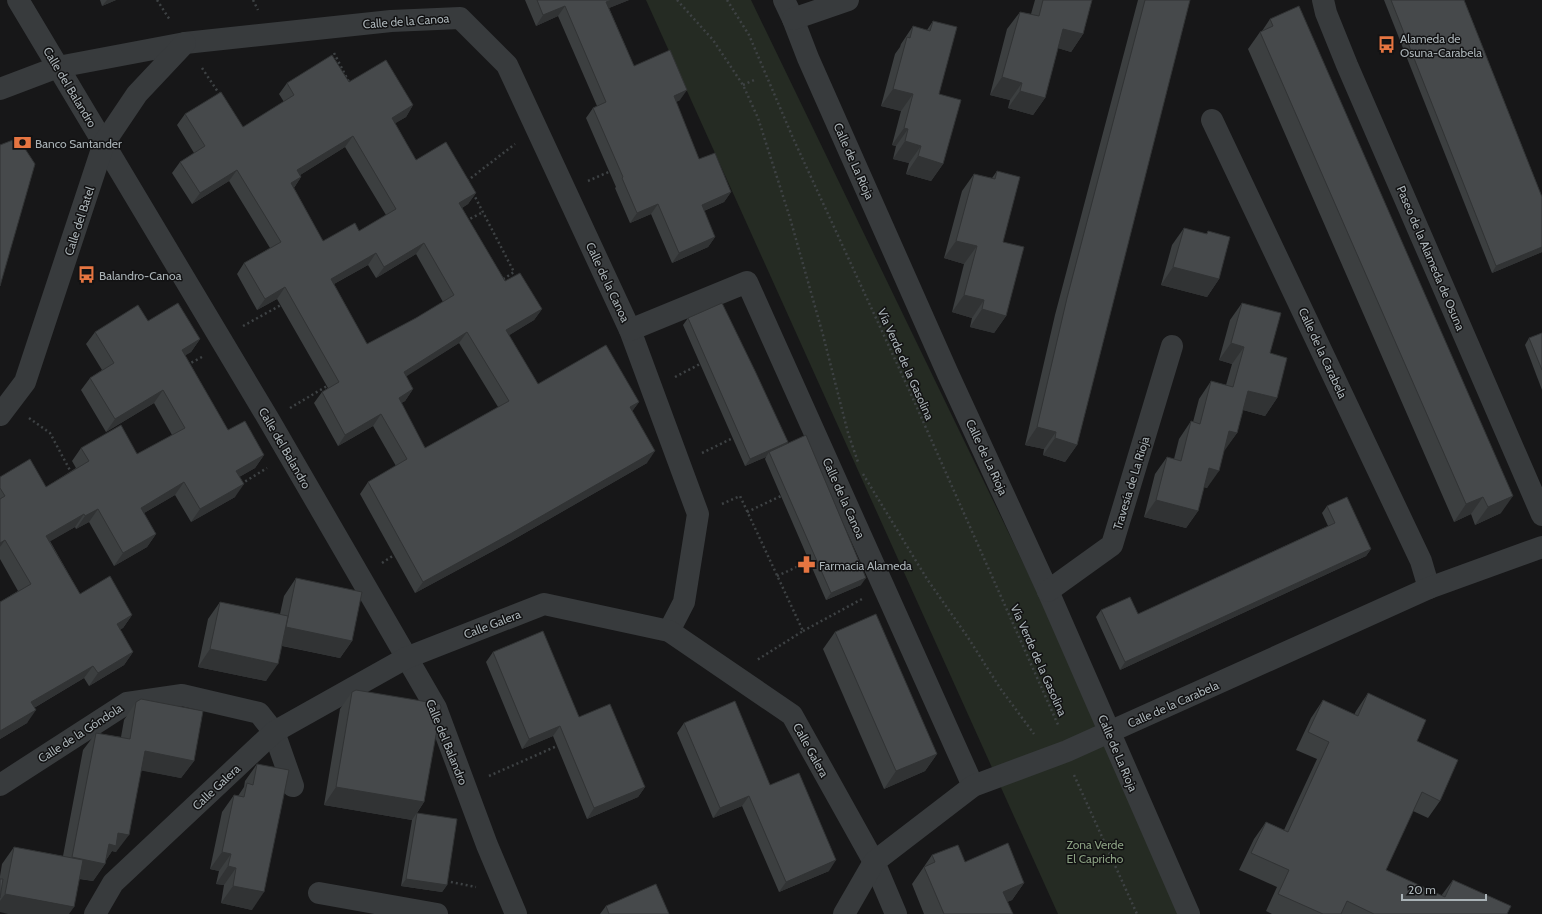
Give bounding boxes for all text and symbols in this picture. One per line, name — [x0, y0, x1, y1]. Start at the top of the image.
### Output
street label: Calle de la Canoa — [362, 10, 450, 32]
place label: Alameda de Osuna-Carabela — [1400, 31, 1482, 60]
bus stop icon: Alameda de Osuna-Carabela — [1377, 35, 1397, 55]
street label: Calle del Balandro — [40, 44, 100, 130]
street label: Calle de La Rioja — [830, 120, 878, 202]
bank icon: Banco Santander — [12, 133, 32, 153]
place label: Banco Santander — [35, 136, 122, 151]
street label: Paseo de la Alameda de Osuna — [1394, 183, 1468, 333]
street label: Calle del Batel — [61, 184, 97, 257]
street label: Calle de la Canoa — [583, 240, 633, 325]
bus stop icon: Balandro-Canoa — [76, 265, 96, 285]
place label: Balandro-Canoa — [99, 268, 182, 283]
street label: Calle de la Carabela — [1295, 305, 1351, 401]
street label: Vía Verde de la Gasolina — [875, 306, 938, 422]
street label: Calle del Balandro — [256, 405, 314, 492]
street label: Calle de La Rioja — [963, 417, 1011, 498]
street label: Travesía de La Rioja — [1110, 434, 1152, 532]
street label: Calle de la Canoa — [820, 455, 869, 541]
pharmacy icon: Farmacia Alameda — [796, 555, 816, 575]
place label: Farmacia Alameda — [819, 558, 912, 573]
street label: Vía Verde de la Gasolina — [1008, 602, 1071, 718]
street label: Calle Galera — [461, 606, 523, 642]
street label: Calle de la Carabela — [1125, 677, 1221, 731]
street label: Calle del Balandro — [423, 697, 471, 787]
street label: Calle de la Góndola — [35, 700, 125, 766]
street label: Calle de La Rioja — [1095, 712, 1141, 794]
street label: Calle Galera — [790, 720, 832, 780]
street label: Calle Galera — [189, 761, 243, 813]
park label: Zona Verde El Capricho — [1066, 837, 1124, 866]
scale bar — [1402, 876, 1486, 902]
text: 20 m — [1408, 882, 1436, 897]

